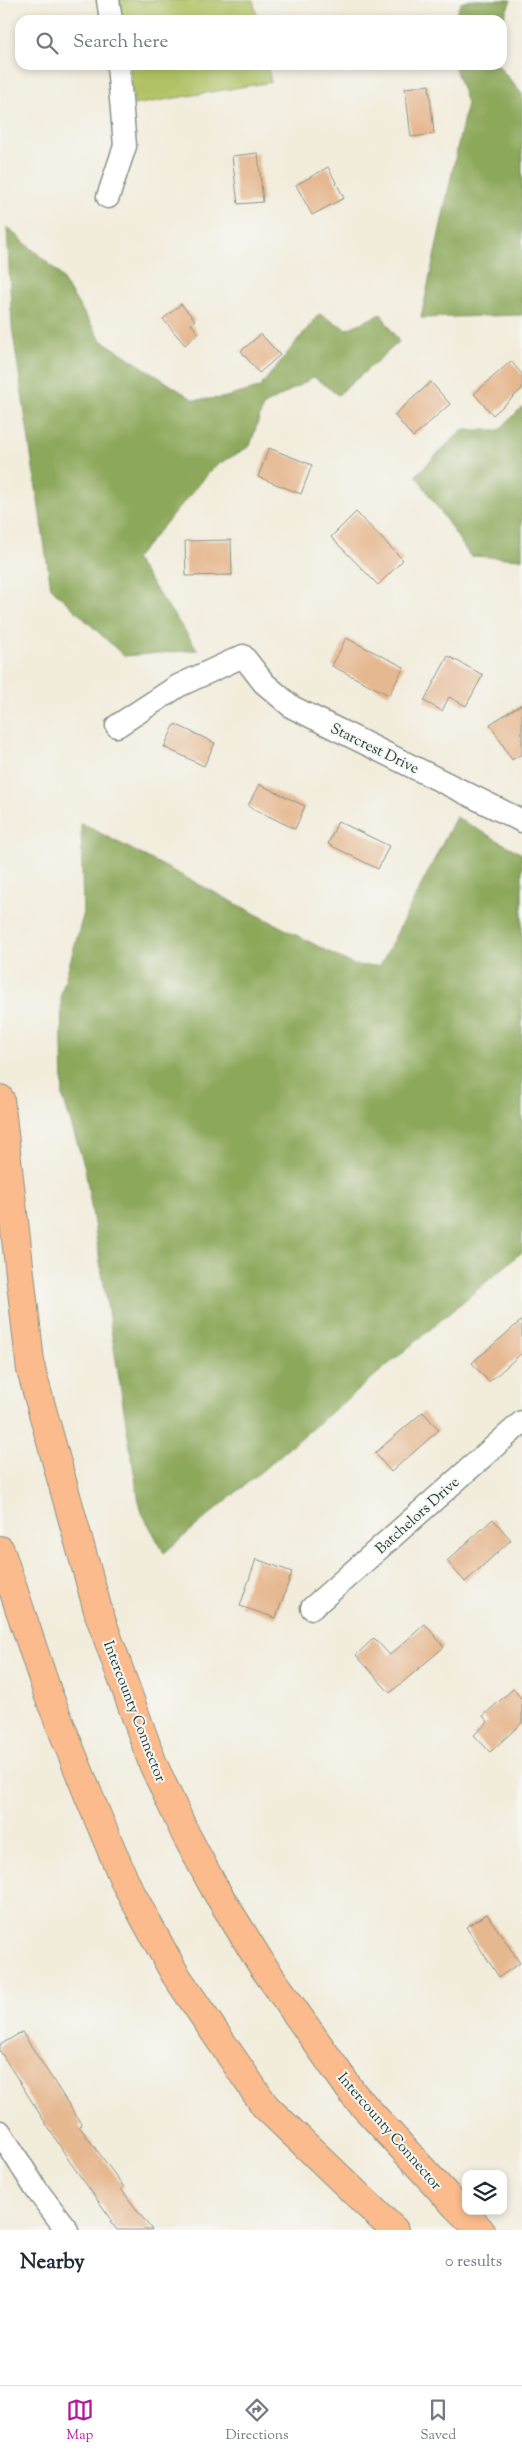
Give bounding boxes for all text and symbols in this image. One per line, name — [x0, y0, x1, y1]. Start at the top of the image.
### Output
search box — [15, 15, 507, 70]
icon: search — [33, 29, 61, 57]
text: Search here — [73, 29, 168, 56]
street label: Starcrest Drive — [327, 719, 422, 780]
street label: Batchelors Drive — [371, 1473, 465, 1560]
street label: Intercounty Connector — [97, 1638, 170, 1785]
street label: Intercounty Connector — [332, 2069, 446, 2196]
map controls — [462, 2170, 507, 2215]
button: layers — [462, 2170, 507, 2215]
text: Nearby — [20, 2248, 85, 2278]
text: 0 results — [445, 2251, 502, 2274]
tab: Map — [66, 2396, 94, 2446]
tab: Directions — [225, 2396, 289, 2446]
tab: Saved — [420, 2396, 456, 2446]

